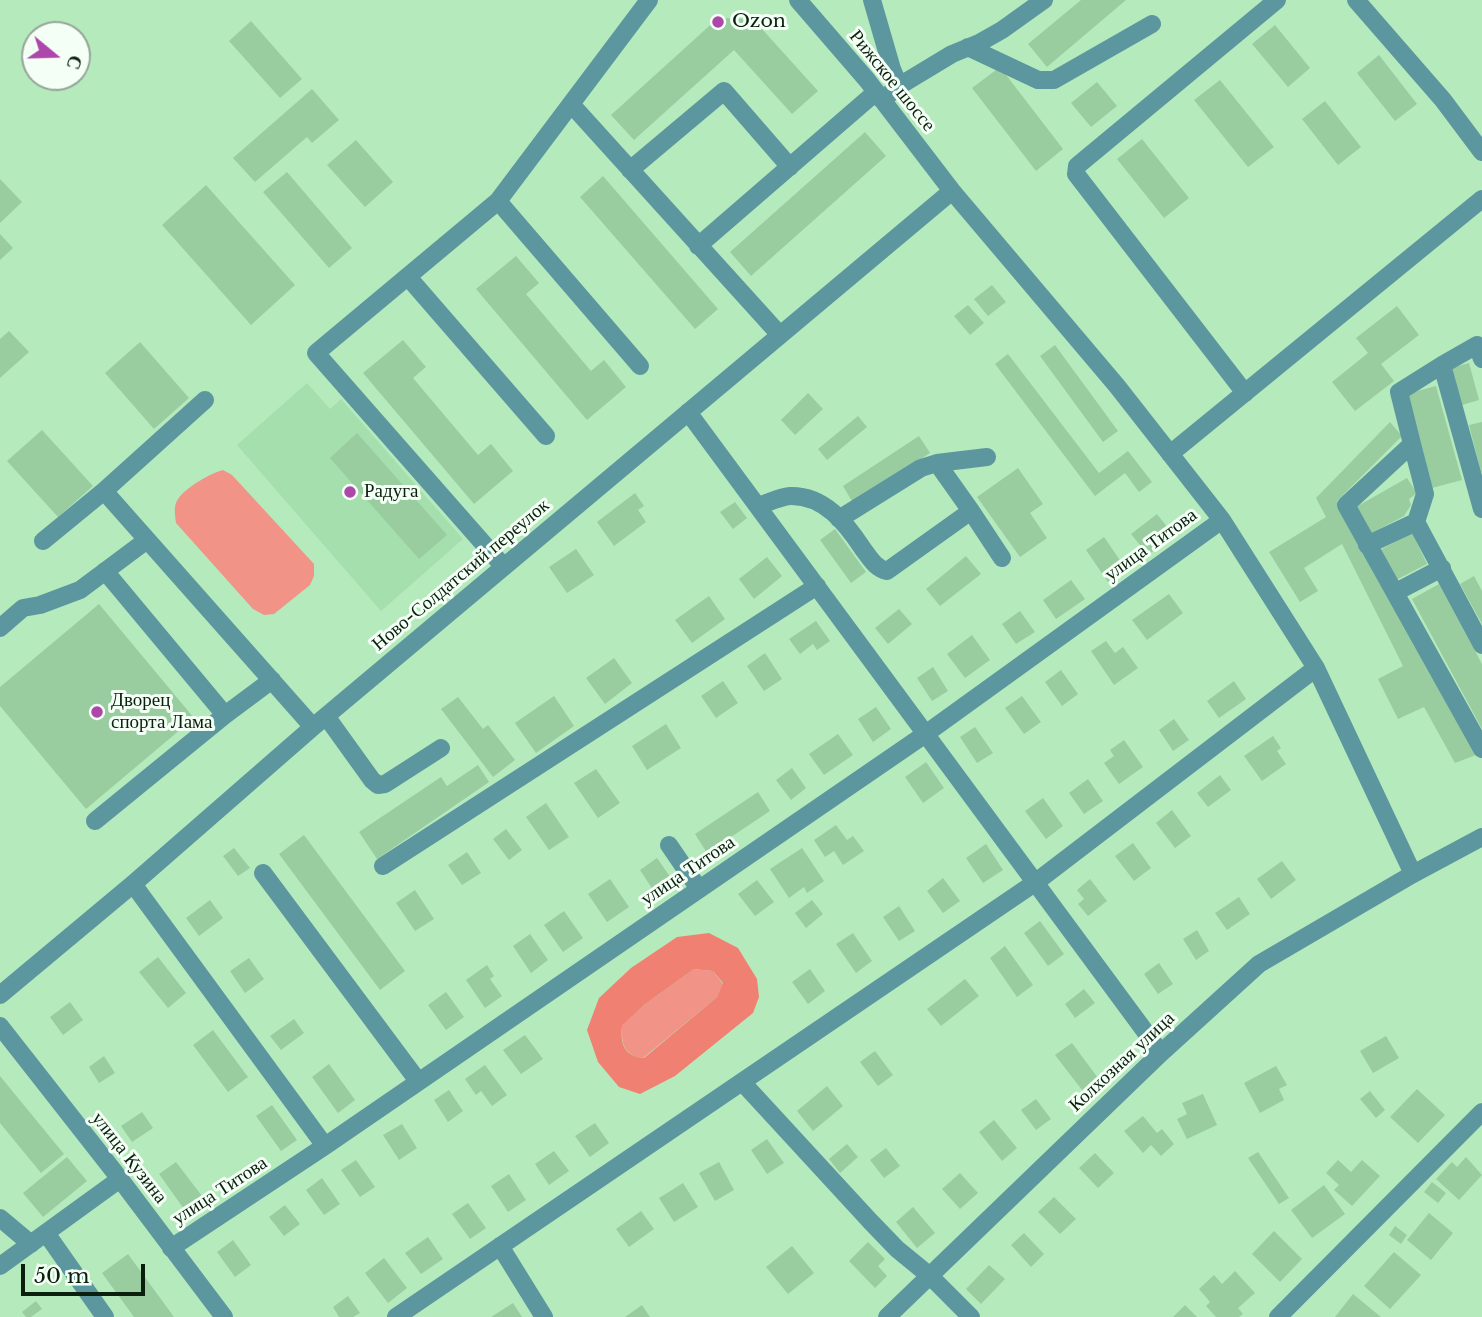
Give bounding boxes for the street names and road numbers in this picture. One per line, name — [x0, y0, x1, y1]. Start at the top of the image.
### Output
street label: Рижское шоссе — [844, 26, 940, 136]
street label: Ново-Солдатский переулок — [368, 494, 554, 656]
street label: улица Титова — [1100, 504, 1202, 586]
street label: улица Титова — [637, 831, 739, 911]
street label: Колхозная улица — [1065, 1007, 1179, 1117]
street label: улица Кузина — [86, 1108, 172, 1208]
street label: улица Титова — [168, 1152, 272, 1230]

